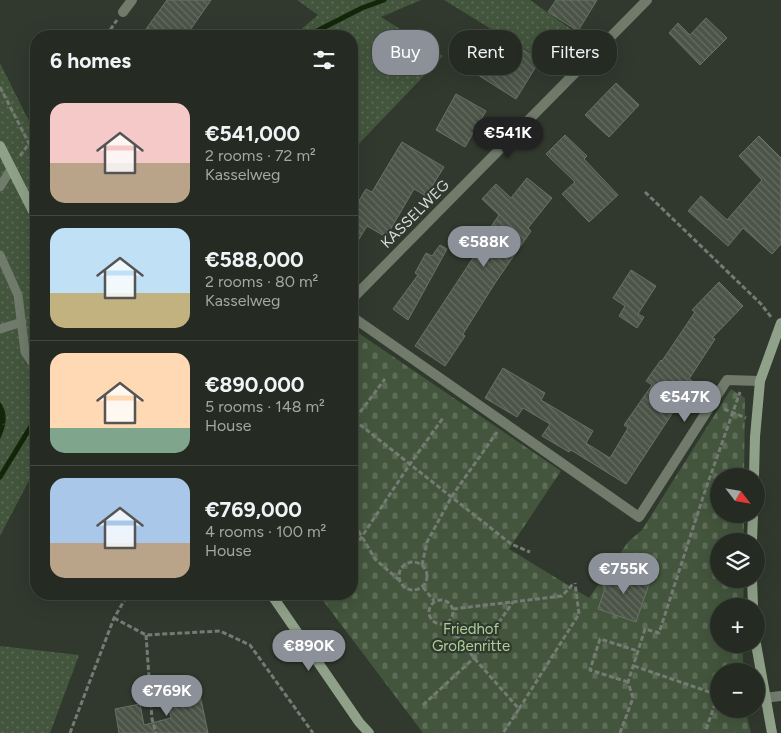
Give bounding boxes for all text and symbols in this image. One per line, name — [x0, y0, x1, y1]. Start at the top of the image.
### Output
chip: Buy — [372, 30, 439, 75]
chip: Rent — [449, 30, 522, 75]
chip: Filters — [532, 30, 617, 75]
icon: filters — [310, 46, 338, 74]
text: 6 homes — [50, 48, 131, 73]
pin: €541K — [473, 116, 543, 159]
text: €541,000 — [205, 121, 300, 146]
icon: home — [90, 123, 150, 183]
text: €541K — [484, 123, 532, 142]
text: 2 rooms · 72 m² — [205, 146, 316, 165]
text: Kasselweg — [205, 165, 280, 184]
street label: KASSELWEG — [377, 176, 453, 252]
pin: €588K — [449, 226, 519, 268]
text: €588K — [459, 232, 509, 251]
text: €588,000 — [205, 247, 304, 272]
icon: home — [90, 248, 150, 308]
text: 2 rooms · 80 m² — [205, 272, 318, 291]
text: Kasselweg — [205, 291, 280, 310]
text: €890,000 — [205, 372, 304, 397]
icon: home — [90, 373, 150, 433]
pin: €547K — [650, 380, 720, 423]
text: €547K — [660, 387, 710, 406]
text: 5 rooms · 148 m² — [205, 397, 325, 416]
text: House — [205, 416, 251, 435]
north arrow — [710, 468, 765, 522]
map controls — [710, 468, 765, 718]
text: €769,000 — [205, 497, 302, 522]
icon: home — [90, 498, 150, 558]
text: 4 rooms · 100 m² — [205, 522, 326, 541]
button: layers — [710, 533, 765, 588]
text: House — [205, 541, 251, 560]
pin: €755K — [589, 552, 659, 595]
text: €755K — [599, 559, 649, 578]
button: + — [710, 598, 765, 653]
park label: Friedhof Großenritte — [432, 620, 510, 655]
pin: €890K — [274, 630, 344, 672]
text: €890K — [283, 636, 335, 655]
button: − — [710, 663, 765, 718]
pin: €769K — [132, 674, 202, 717]
text: €769K — [142, 681, 192, 700]

